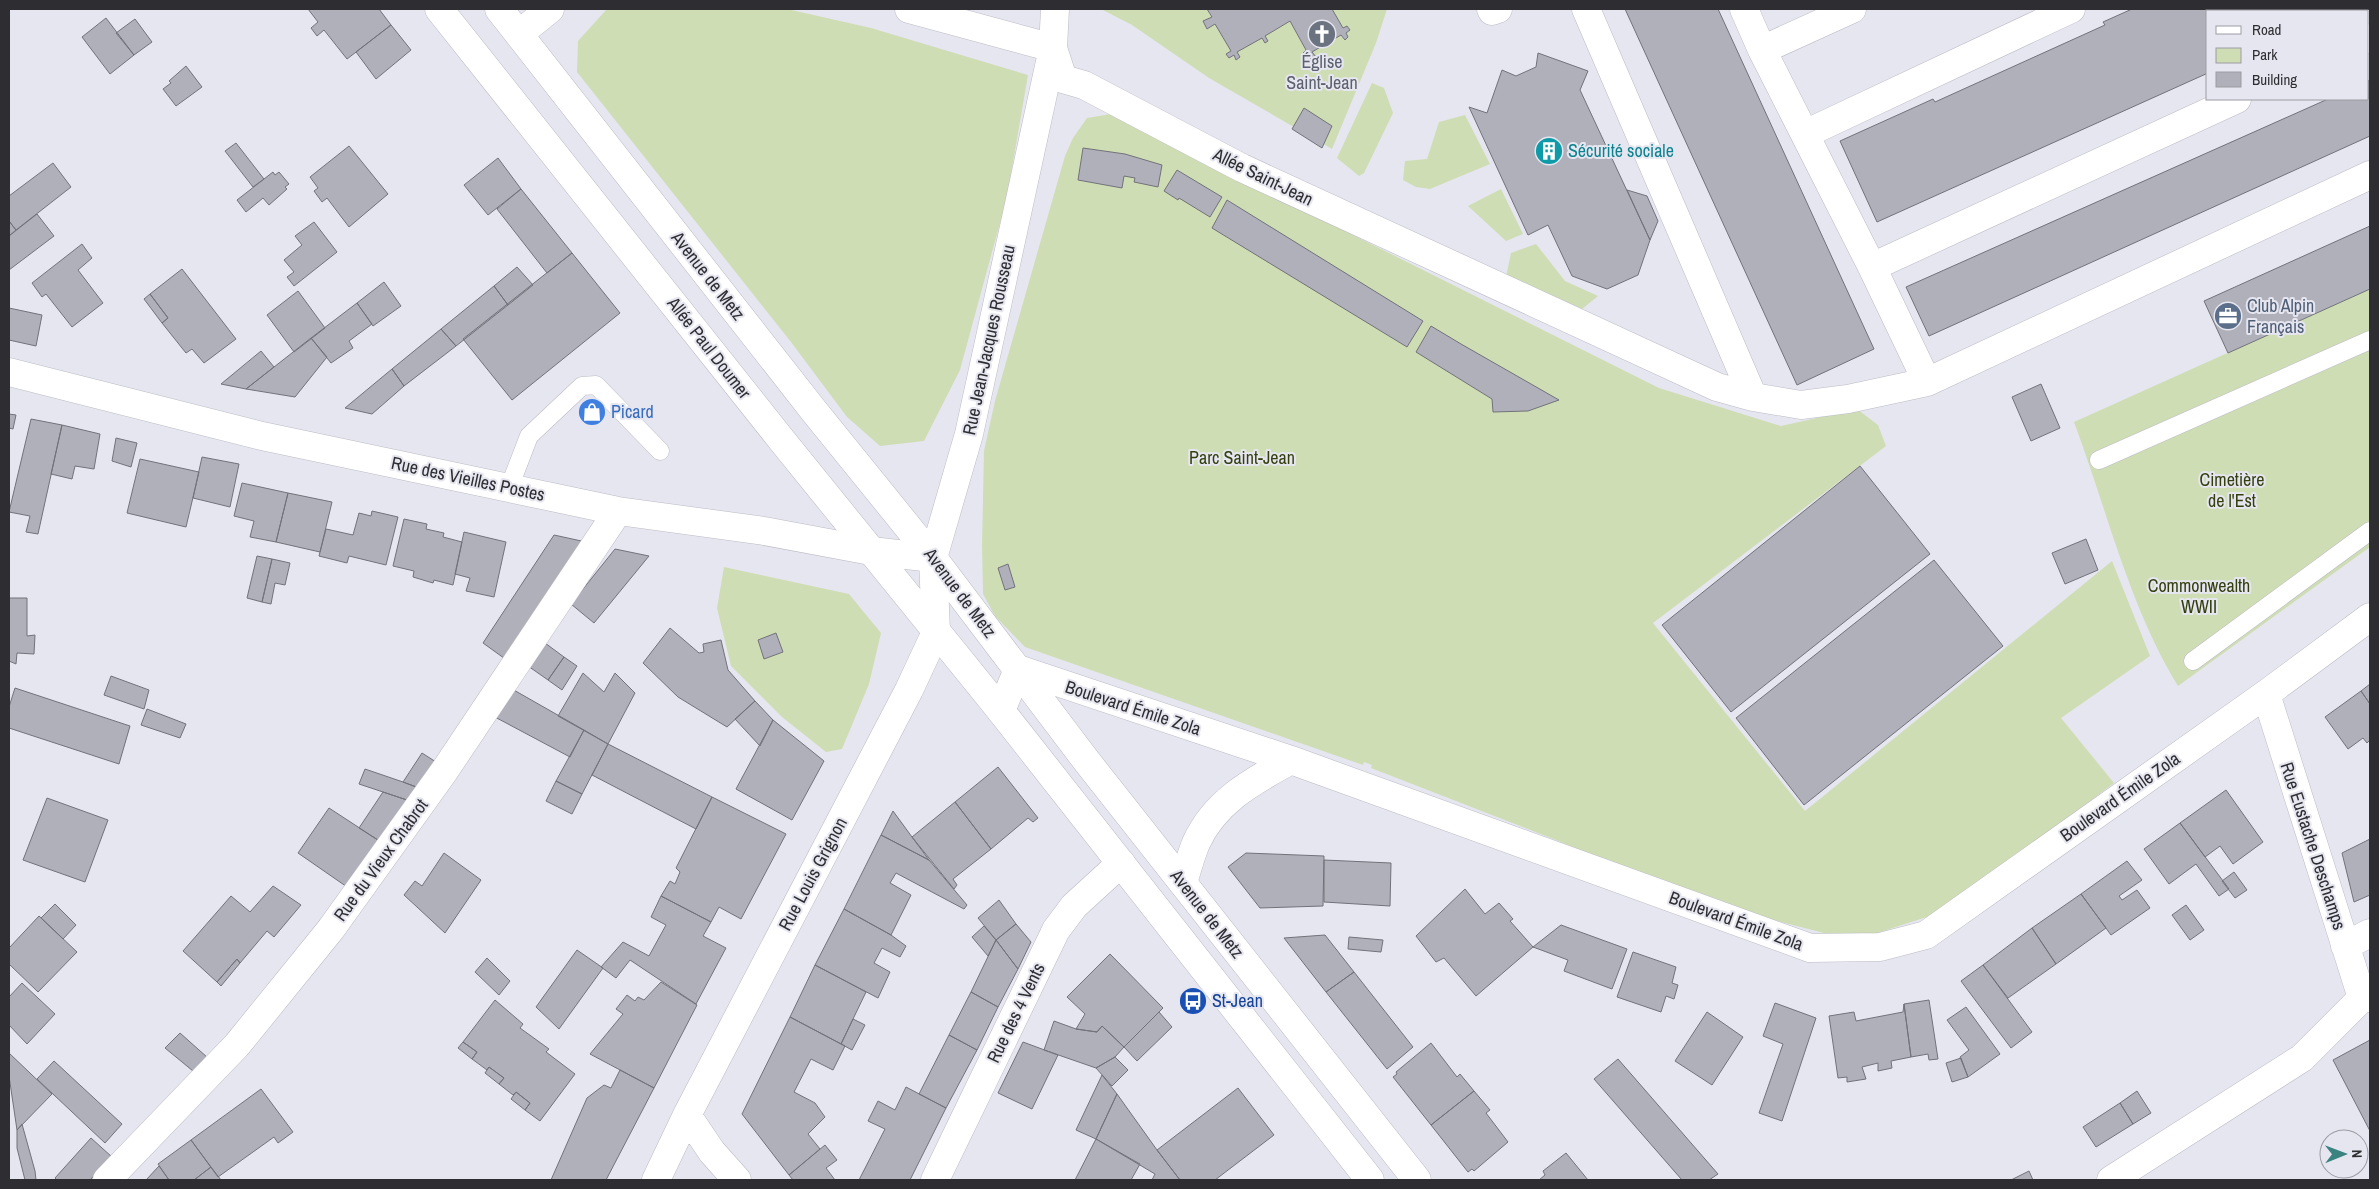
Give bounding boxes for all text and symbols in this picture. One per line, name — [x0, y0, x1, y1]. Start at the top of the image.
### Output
legend — [2206, 10, 2369, 100]
church icon: Église Saint-Jean — [1307, 19, 1337, 49]
text: Road — [2252, 19, 2281, 40]
text: Park — [2252, 44, 2278, 65]
place label: Église Saint-Jean — [1286, 49, 1358, 95]
text: Building — [2252, 69, 2297, 90]
building icon: Sécurité sociale — [1534, 136, 1564, 166]
place label: Sécurité sociale — [1568, 138, 1674, 163]
street label: Allée Saint-Jean — [1208, 141, 1317, 212]
street label: Avenue de Metz — [665, 225, 751, 325]
street label: Rue Jean-Jacques Rousseau — [956, 243, 1021, 437]
street label: Allée Paul Doumer — [661, 291, 757, 404]
place label: Club Alpin Français — [2247, 293, 2314, 339]
office icon: Club Alpin Français — [2213, 301, 2243, 331]
shop icon: Picard — [577, 397, 607, 427]
place label: Picard — [611, 399, 654, 424]
park label: Parc Saint-Jean — [1189, 445, 1295, 470]
street label: Rue des Vieilles Postes — [389, 450, 547, 507]
park label: Cimetière de l'Est — [2200, 467, 2264, 513]
street label: Avenue de Metz — [918, 542, 1002, 643]
park label: Commonwealth WWII — [2148, 573, 2250, 619]
street label: Boulevard Émile Zola — [1062, 674, 1204, 741]
street label: Boulevard Émile Zola — [2055, 746, 2185, 847]
street label: Rue Eustache Deschamps — [2275, 759, 2352, 933]
street label: Rue du Vieux Chabrot — [328, 793, 434, 926]
street label: Rue Louis Grignon — [772, 813, 853, 935]
street label: Avenue de Metz — [1164, 863, 1250, 963]
street label: Boulevard Émile Zola — [1666, 885, 1807, 956]
street label: Rue des 4 Vents — [981, 959, 1051, 1067]
bus stop icon: St-Jean — [1178, 986, 1208, 1016]
place label: St-Jean — [1212, 988, 1263, 1013]
north arrow — [2319, 1129, 2369, 1179]
text: N — [2348, 1149, 2366, 1158]

